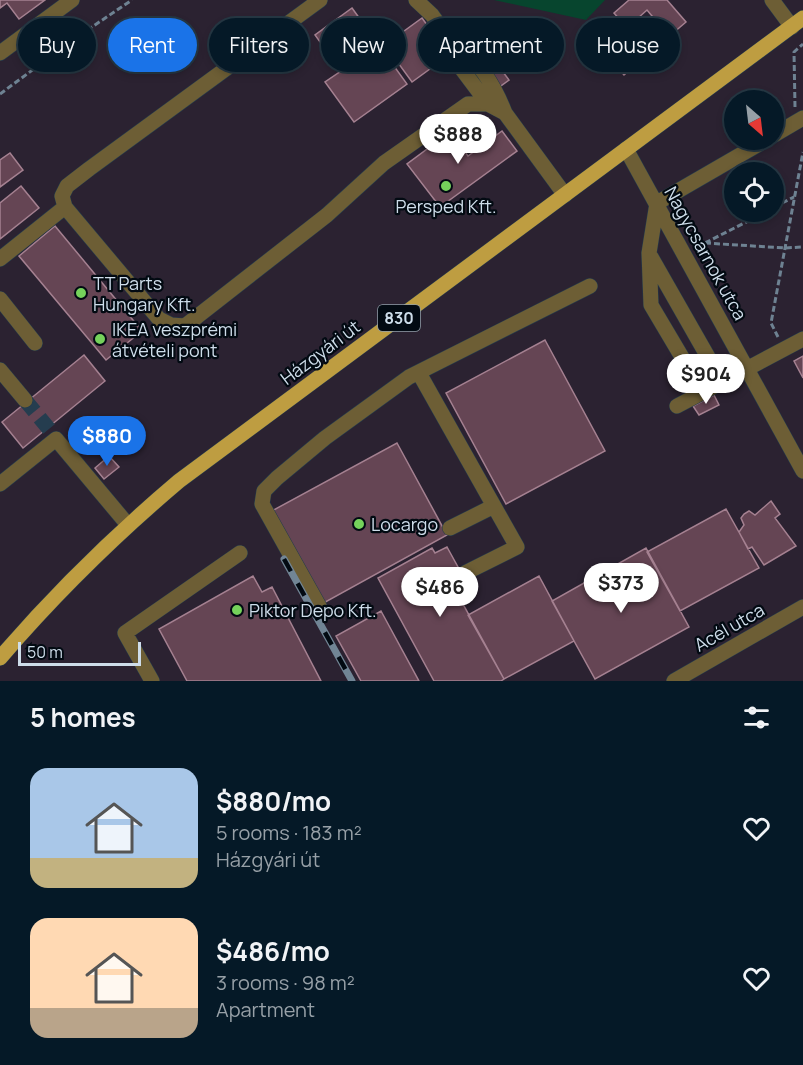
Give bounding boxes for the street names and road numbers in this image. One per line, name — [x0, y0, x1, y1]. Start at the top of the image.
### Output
street label: Nagycsarnok utca — [659, 182, 753, 324]
road number: 830 — [378, 305, 420, 331]
street label: Házgyári út — [275, 314, 365, 390]
street label: Acél utca — [690, 597, 768, 657]

